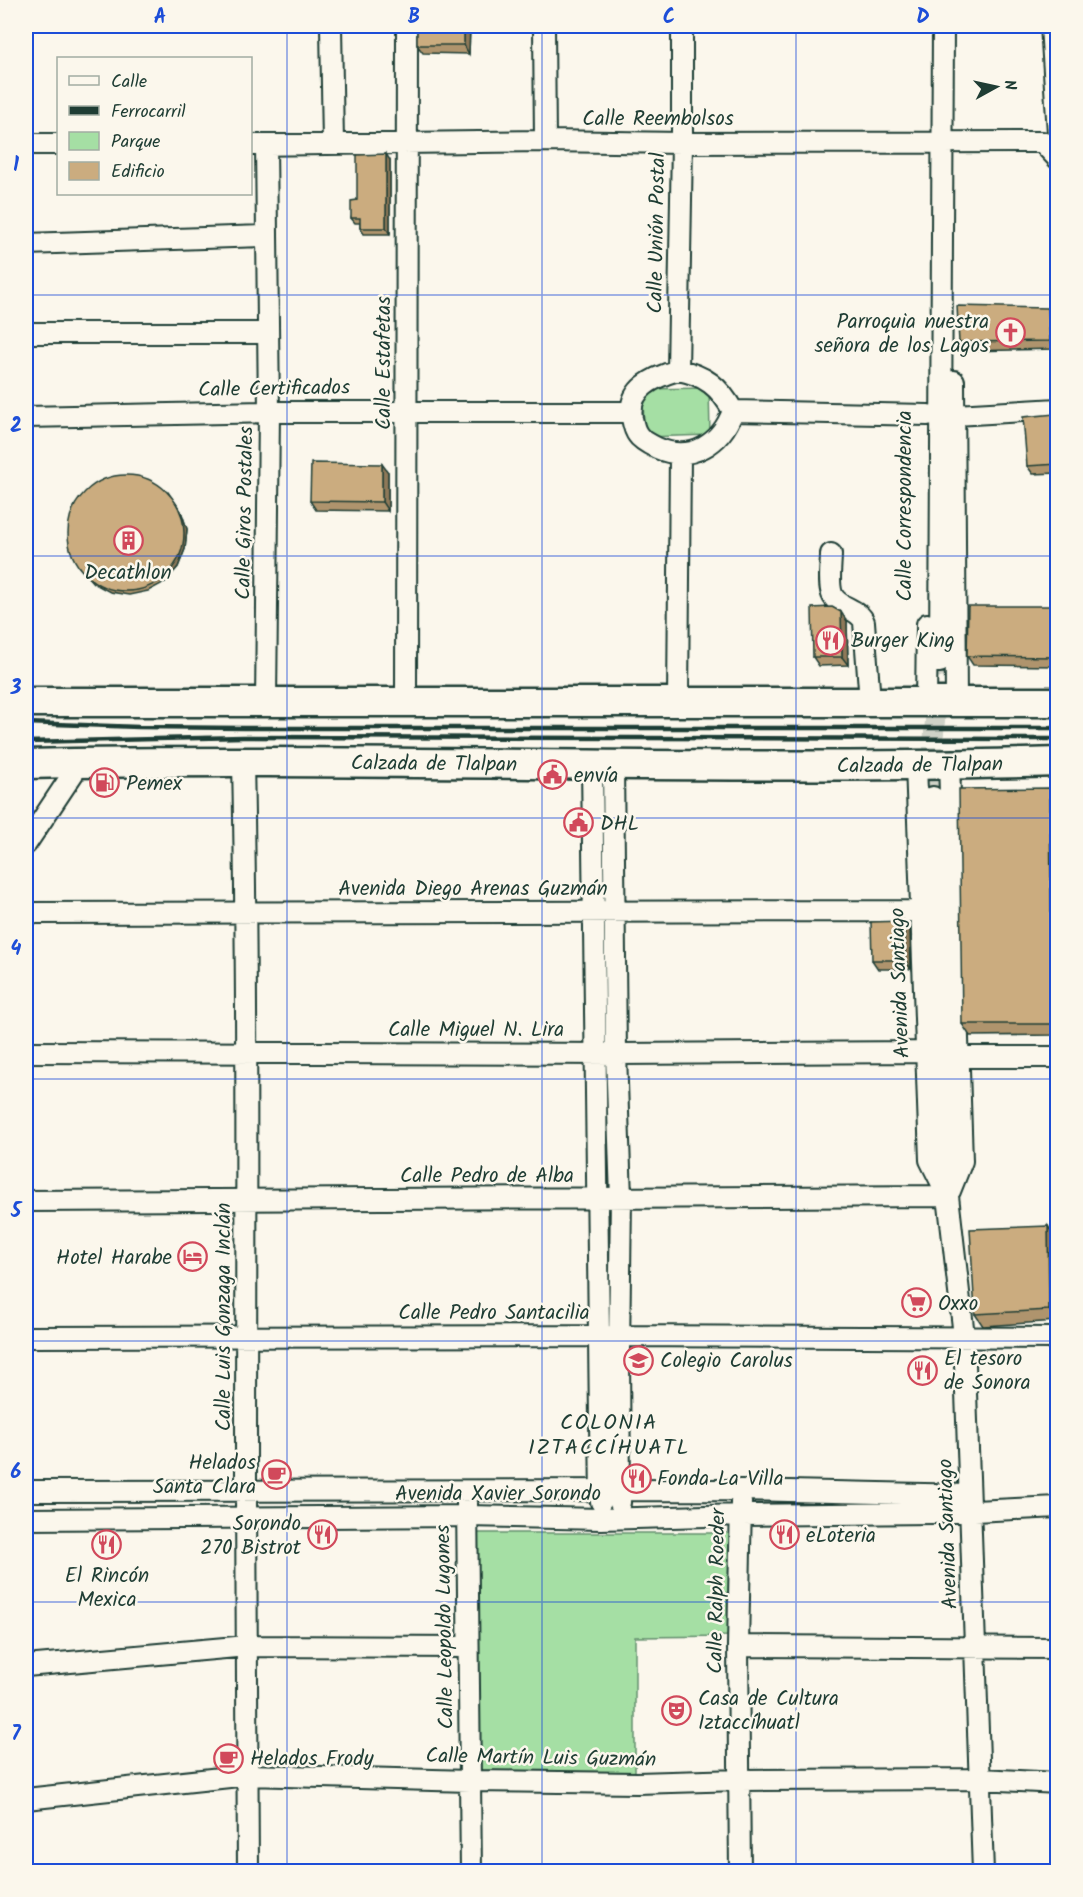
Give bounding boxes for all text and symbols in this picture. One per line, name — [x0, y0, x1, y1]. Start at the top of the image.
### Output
text: A — [154, 2, 166, 34]
text: B — [408, 2, 420, 34]
text: C — [663, 2, 675, 34]
text: D — [916, 2, 930, 34]
legend — [57, 57, 252, 195]
north arrow — [966, 57, 1026, 117]
text: Calle — [111, 68, 147, 97]
text: N — [996, 78, 1022, 92]
text: Ferrocarril — [111, 98, 186, 127]
street label: Calle Reembolsos — [582, 103, 734, 136]
text: Parque — [111, 128, 160, 157]
text: 1 — [13, 150, 19, 182]
street label: Calle Unión Postal — [640, 152, 675, 314]
text: Edificio — [111, 158, 165, 187]
street label: Calle Estafetas — [368, 296, 401, 430]
place label: Parroquia nuestra señora de los Lagos — [815, 306, 989, 363]
church icon: Parroquia nuestra señora de los Lagos — [994, 317, 1026, 349]
street label: Calle Certificados — [198, 372, 350, 407]
street label: Calle Correspondencia — [889, 410, 922, 602]
text: 2 — [10, 411, 22, 443]
street label: Calle Giros Postales — [227, 426, 264, 600]
building icon: Decathlon — [112, 525, 144, 557]
place label: Decathlon — [84, 557, 172, 590]
restaurant icon: Burger King — [814, 624, 846, 656]
place label: Burger King — [851, 625, 955, 658]
text: 3 — [10, 673, 22, 705]
street label: Calzada de Tlalpan — [351, 747, 517, 782]
street label: Calzada de Tlalpan — [837, 748, 1004, 783]
public building icon: envía — [537, 759, 569, 791]
place label: envía — [574, 760, 618, 793]
fuel station icon: Pemex — [89, 767, 121, 799]
place label: Pemex — [126, 768, 183, 801]
public building icon: DHL — [563, 807, 595, 839]
place label: DHL — [600, 808, 639, 841]
street label: Avenida Diego Arenas Guzmán — [338, 873, 608, 906]
street label: Avenida Santiago — [881, 907, 920, 1059]
text: 4 — [11, 934, 22, 966]
street label: Calle Miguel N. Lira — [388, 1014, 564, 1047]
street label: Calle Pedro de Alba — [400, 1160, 574, 1193]
text: 5 — [10, 1196, 23, 1228]
street label: Calle Luis Gonzaga Inclán — [208, 1203, 241, 1431]
hotel icon: Hotel Harabe — [177, 1241, 209, 1273]
place label: Hotel Harabe — [56, 1242, 173, 1275]
supermarket icon: Oxxo — [901, 1287, 933, 1319]
place label: Oxxo — [938, 1288, 978, 1321]
street label: Calle Pedro Santacilia — [398, 1297, 590, 1330]
place label: El tesoro de Sonora — [944, 1343, 1031, 1400]
school or university icon: Colegio Carolus — [623, 1344, 655, 1376]
place label: Colegio Carolus — [660, 1345, 793, 1378]
restaurant icon: El tesoro de Sonora — [907, 1354, 939, 1386]
district label: COLONIA IZTACCÍHUATL — [528, 1406, 690, 1466]
place label: Helados Santa Clara — [153, 1447, 256, 1504]
text: 6 — [11, 1457, 22, 1489]
cafe icon: Helados Santa Clara — [261, 1458, 293, 1490]
street label: Avenida Santiago — [929, 1458, 968, 1610]
restaurant icon: Fonda La Villa — [620, 1462, 652, 1494]
place label: Fonda La Villa — [657, 1463, 783, 1496]
street label: Avenida Xavier Sorondo — [395, 1478, 601, 1511]
street label: Calle Ralph Roeder — [700, 1507, 735, 1674]
place label: Sorondo 270 Bistrot — [200, 1508, 302, 1565]
restaurant icon: Sorondo 270 Bistrot — [306, 1519, 338, 1551]
restaurant icon: eLoteria — [769, 1519, 801, 1551]
place label: eLoteria — [806, 1520, 876, 1553]
street label: Calle Leopoldo Lugones — [427, 1524, 464, 1730]
restaurant icon: El Rincón Mexica — [91, 1528, 123, 1560]
place label: El Rincón Mexica — [65, 1560, 149, 1617]
place label: Casa de Cultura Iztaccíhuatl — [698, 1683, 839, 1740]
theatre icon: Casa de Cultura Iztaccíhuatl — [661, 1694, 693, 1726]
text: 7 — [11, 1719, 21, 1751]
street label: Calle Martín Luis Guzmán — [425, 1740, 657, 1777]
cafe icon: Helados Frody — [213, 1742, 245, 1774]
place label: Helados Frody — [250, 1743, 374, 1776]

